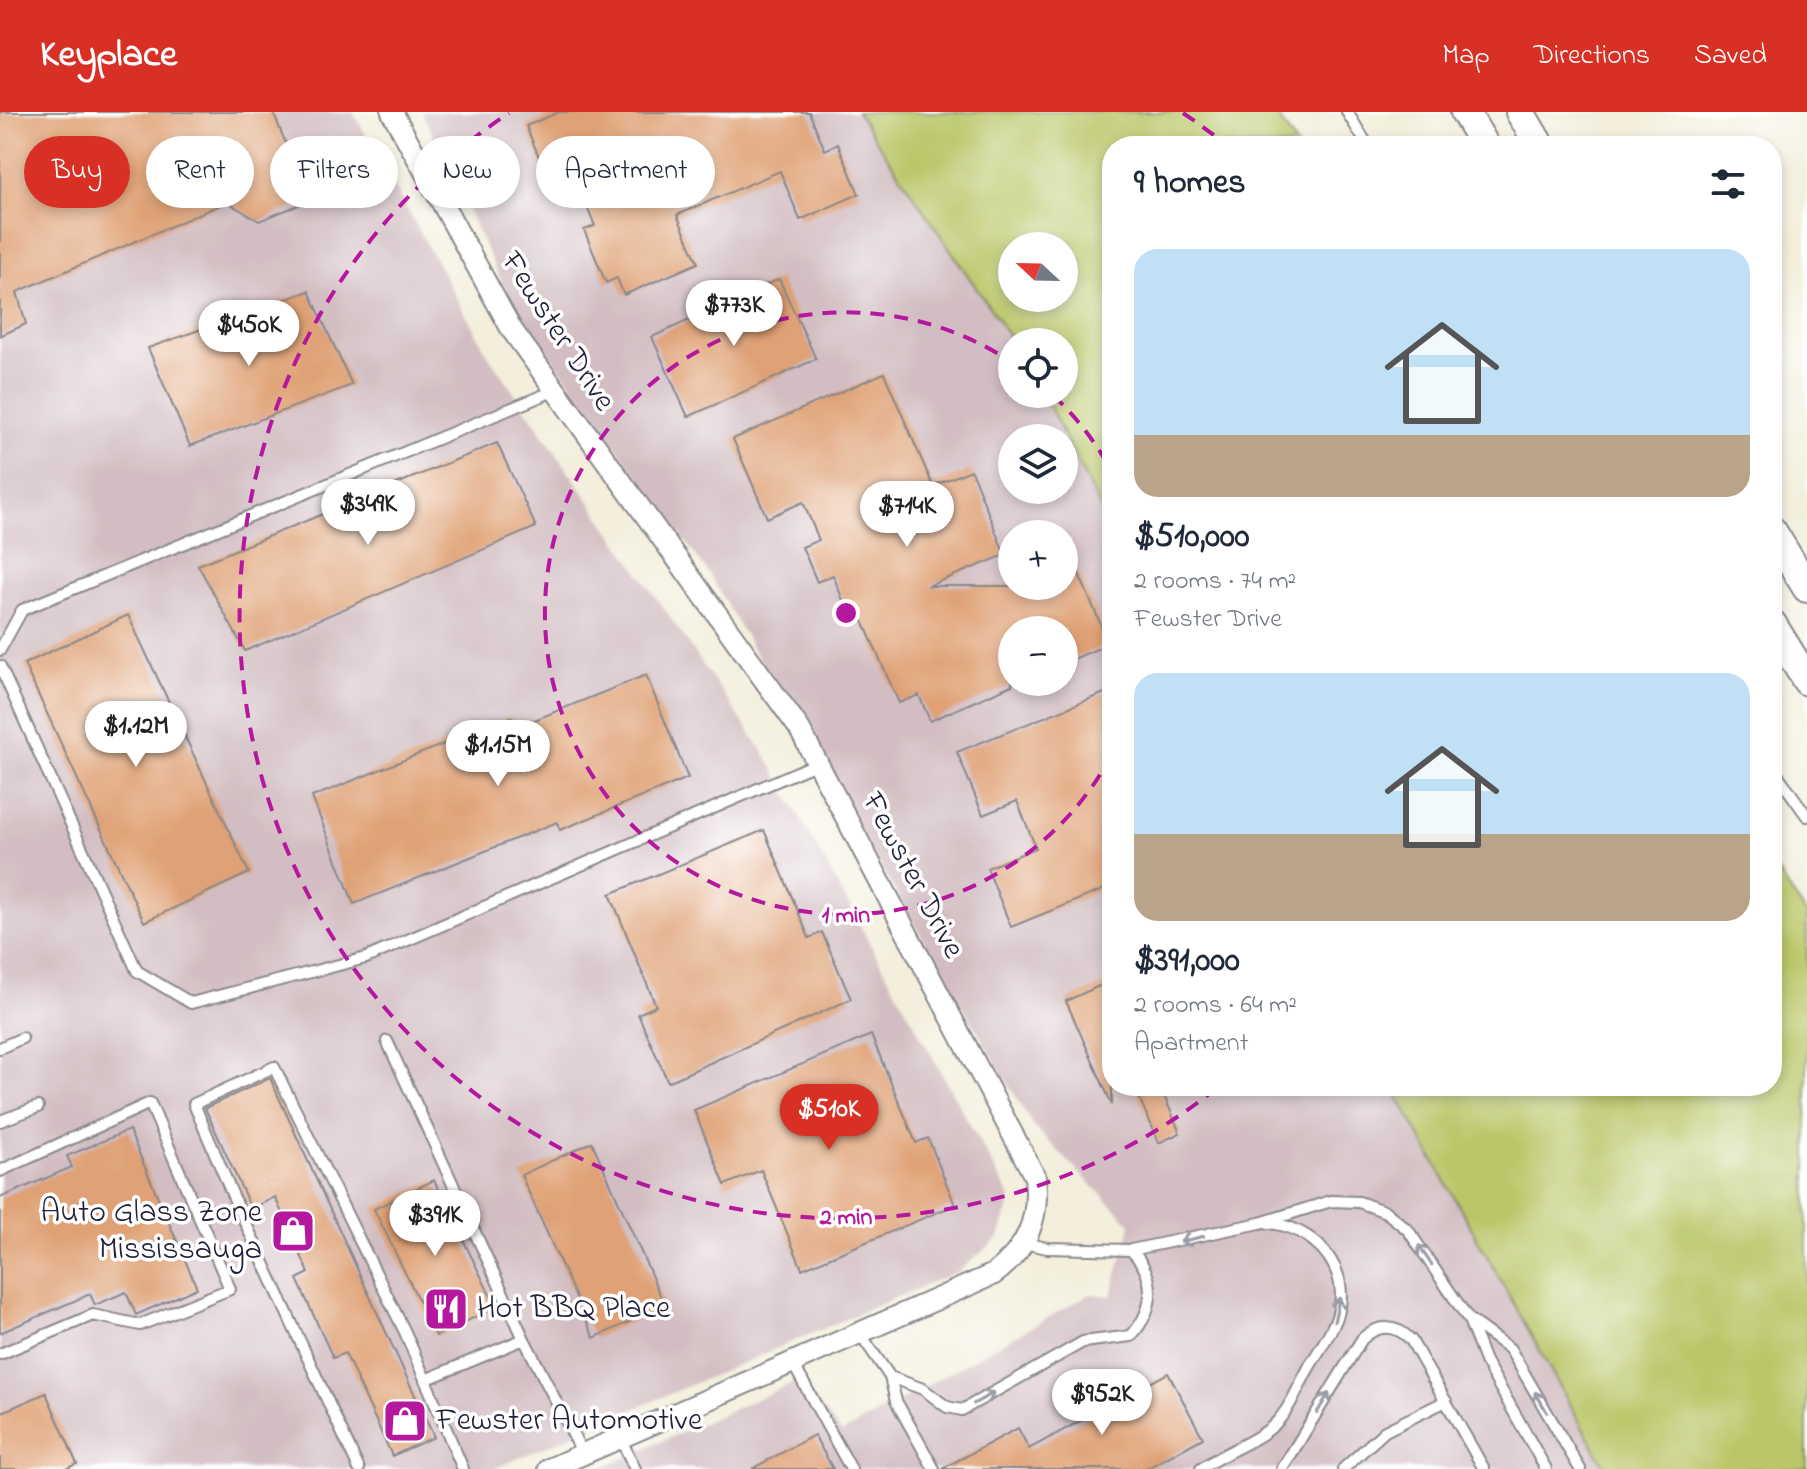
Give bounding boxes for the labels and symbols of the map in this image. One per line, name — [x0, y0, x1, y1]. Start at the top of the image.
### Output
north arrow — [998, 232, 1078, 312]
street label: Fewster Drive — [487, 242, 627, 422]
pin: $773K — [678, 280, 790, 348]
pin: $450K — [193, 300, 305, 368]
pin: $349K — [312, 479, 424, 547]
pin: $714K — [851, 481, 963, 549]
centre of rings — [832, 599, 860, 627]
pin: $1.12M — [71, 701, 201, 769]
pin: $1.15M — [433, 720, 563, 788]
street label: Fewster Drive — [848, 784, 976, 968]
text: 1 min — [822, 899, 870, 934]
pin: $510K — [773, 1084, 885, 1152]
place label: Auto Glass Zone Mississauga — [40, 1190, 263, 1274]
pin: $391K — [379, 1190, 491, 1258]
text: 2 min — [819, 1201, 873, 1236]
shop icon: Auto Glass Zone Mississauga — [269, 1207, 317, 1255]
one-way arrow — [1180, 1232, 1205, 1247]
one-way arrow — [1417, 1245, 1433, 1267]
restaurant icon: Hot BBQ Place — [422, 1285, 470, 1333]
place label: Hot BBQ Place — [477, 1286, 671, 1333]
one-way arrow — [1330, 1296, 1345, 1322]
pin: $952K — [1046, 1369, 1158, 1437]
one-way arrow — [972, 1389, 995, 1405]
one-way arrow — [1533, 1390, 1548, 1414]
one-way arrow — [1315, 1392, 1331, 1415]
shop icon: Fewster Automotive — [381, 1397, 429, 1445]
place label: Fewster Automotive — [435, 1398, 703, 1445]

